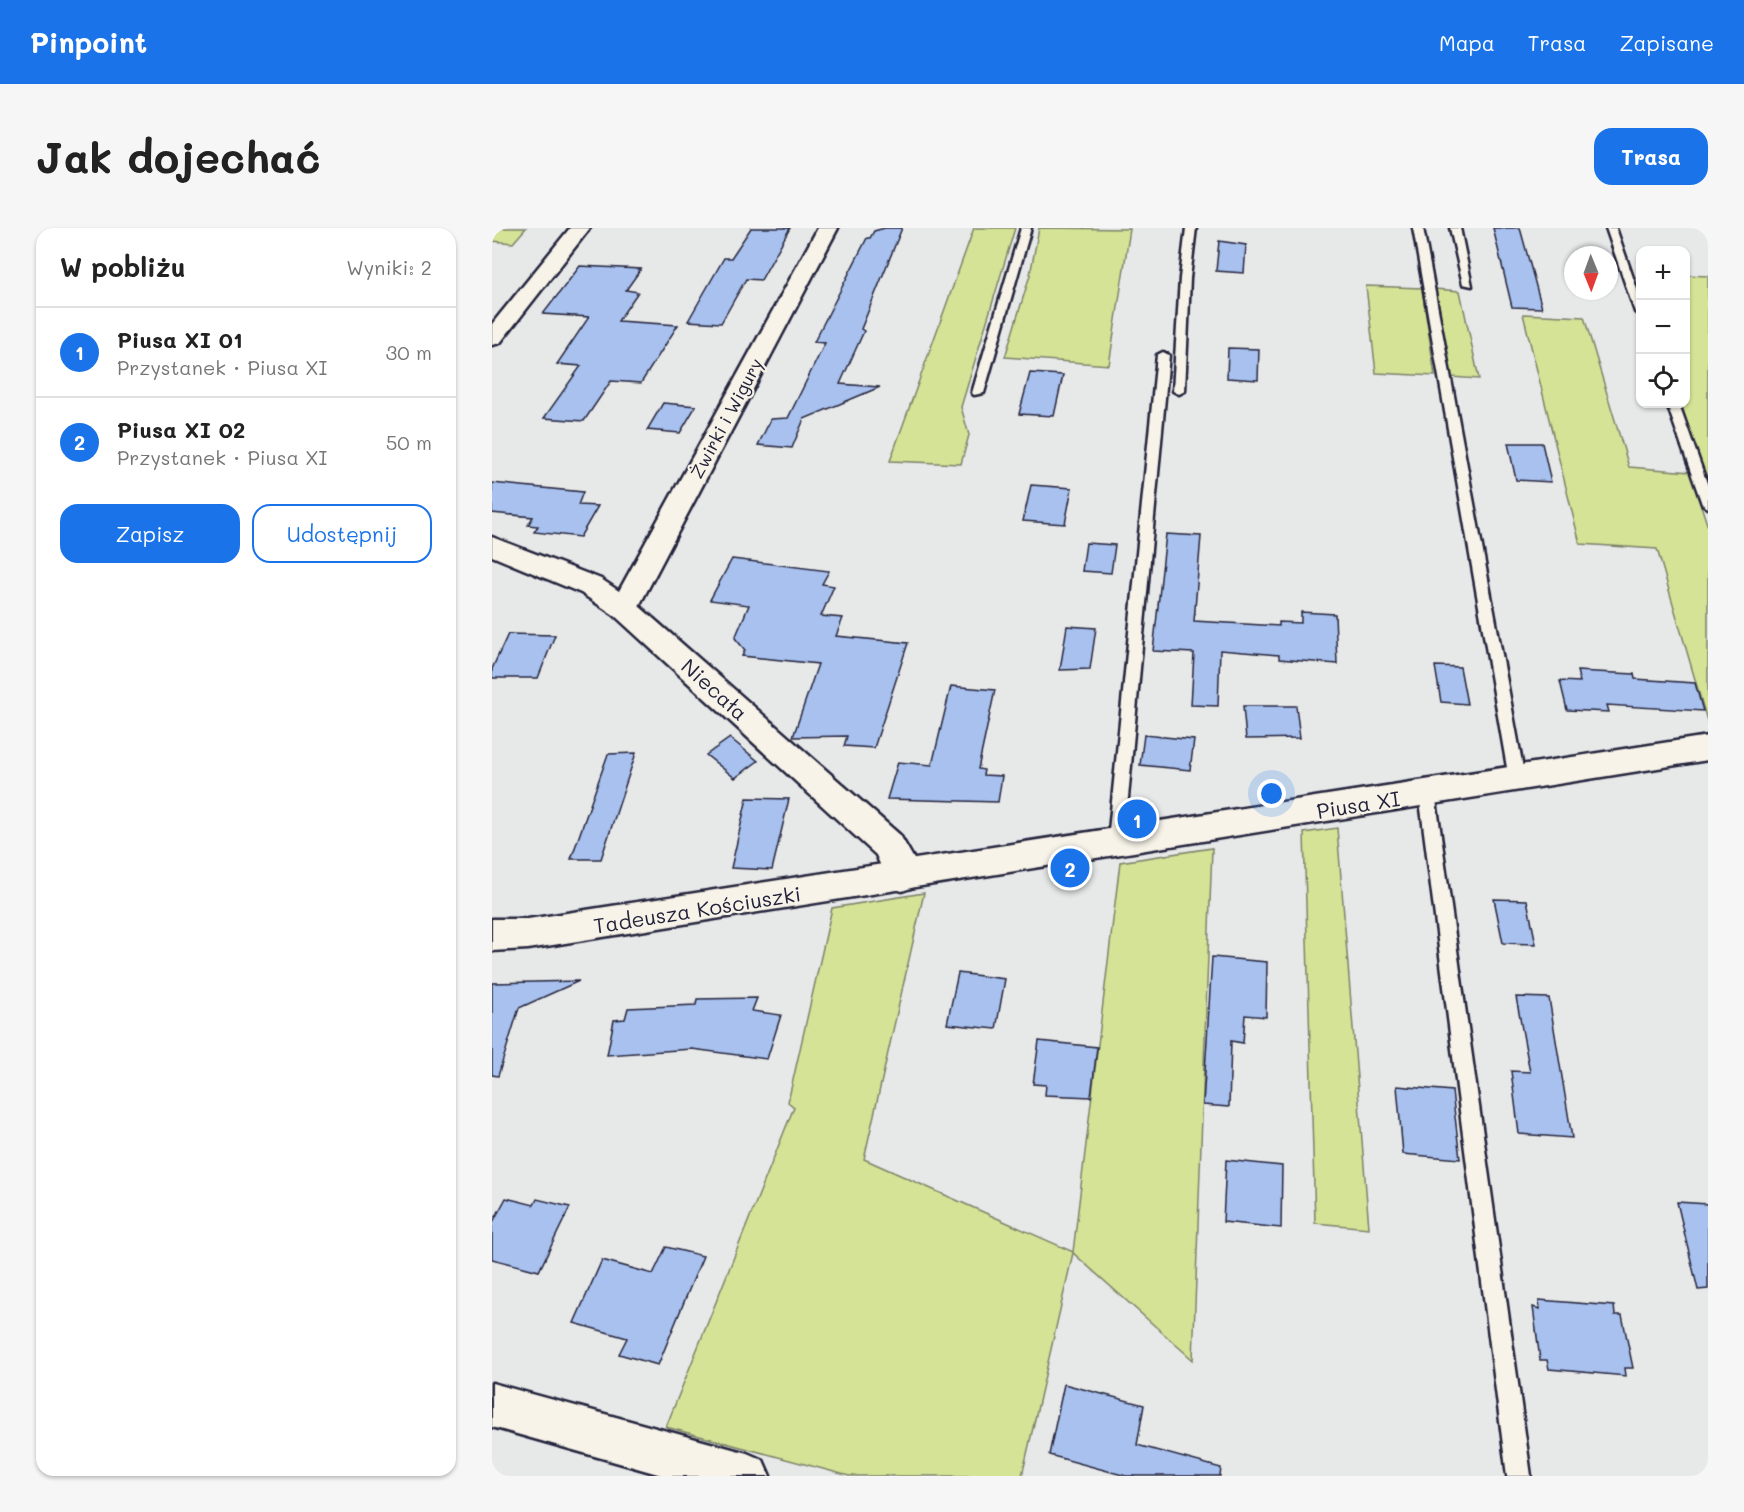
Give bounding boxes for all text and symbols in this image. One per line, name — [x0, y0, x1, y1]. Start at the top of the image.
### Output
text: Pinpoint — [30, 24, 147, 60]
text: Mapa — [1439, 29, 1495, 56]
text: Trasa — [1528, 29, 1586, 56]
text: Zapisane — [1619, 29, 1714, 56]
button: Trasa — [1594, 128, 1708, 185]
text: Jak dojechać — [36, 129, 321, 184]
north arrow — [1564, 246, 1618, 300]
map controls — [1636, 246, 1690, 408]
button: + — [1636, 246, 1690, 300]
text: W pobliżu — [60, 250, 186, 284]
text: Wyniki: 2 — [346, 254, 432, 280]
button: − — [1636, 300, 1690, 354]
text: Piusa XI 01 — [117, 325, 243, 354]
text: 1 — [75, 339, 84, 365]
text: 30 m — [386, 339, 432, 365]
text: Przystanek · Piusa XI — [117, 354, 327, 380]
street label: Żwirki i Wigury — [684, 354, 768, 482]
button: locate — [1636, 354, 1690, 408]
text: Piusa XI 02 — [117, 415, 245, 444]
text: 2 — [74, 429, 85, 455]
text: 50 m — [386, 429, 432, 455]
text: Przystanek · Piusa XI — [117, 444, 327, 470]
button: Zapisz — [60, 504, 240, 563]
button: Udostępnij — [252, 504, 432, 563]
street label: Niecała — [676, 652, 754, 726]
your location — [1257, 779, 1286, 808]
street label: Piusa XI — [1314, 784, 1402, 824]
pin: 1 — [1118, 796, 1156, 842]
pin: 2 — [1050, 846, 1090, 890]
street label: Tadeusza Kościuszki — [591, 879, 803, 939]

